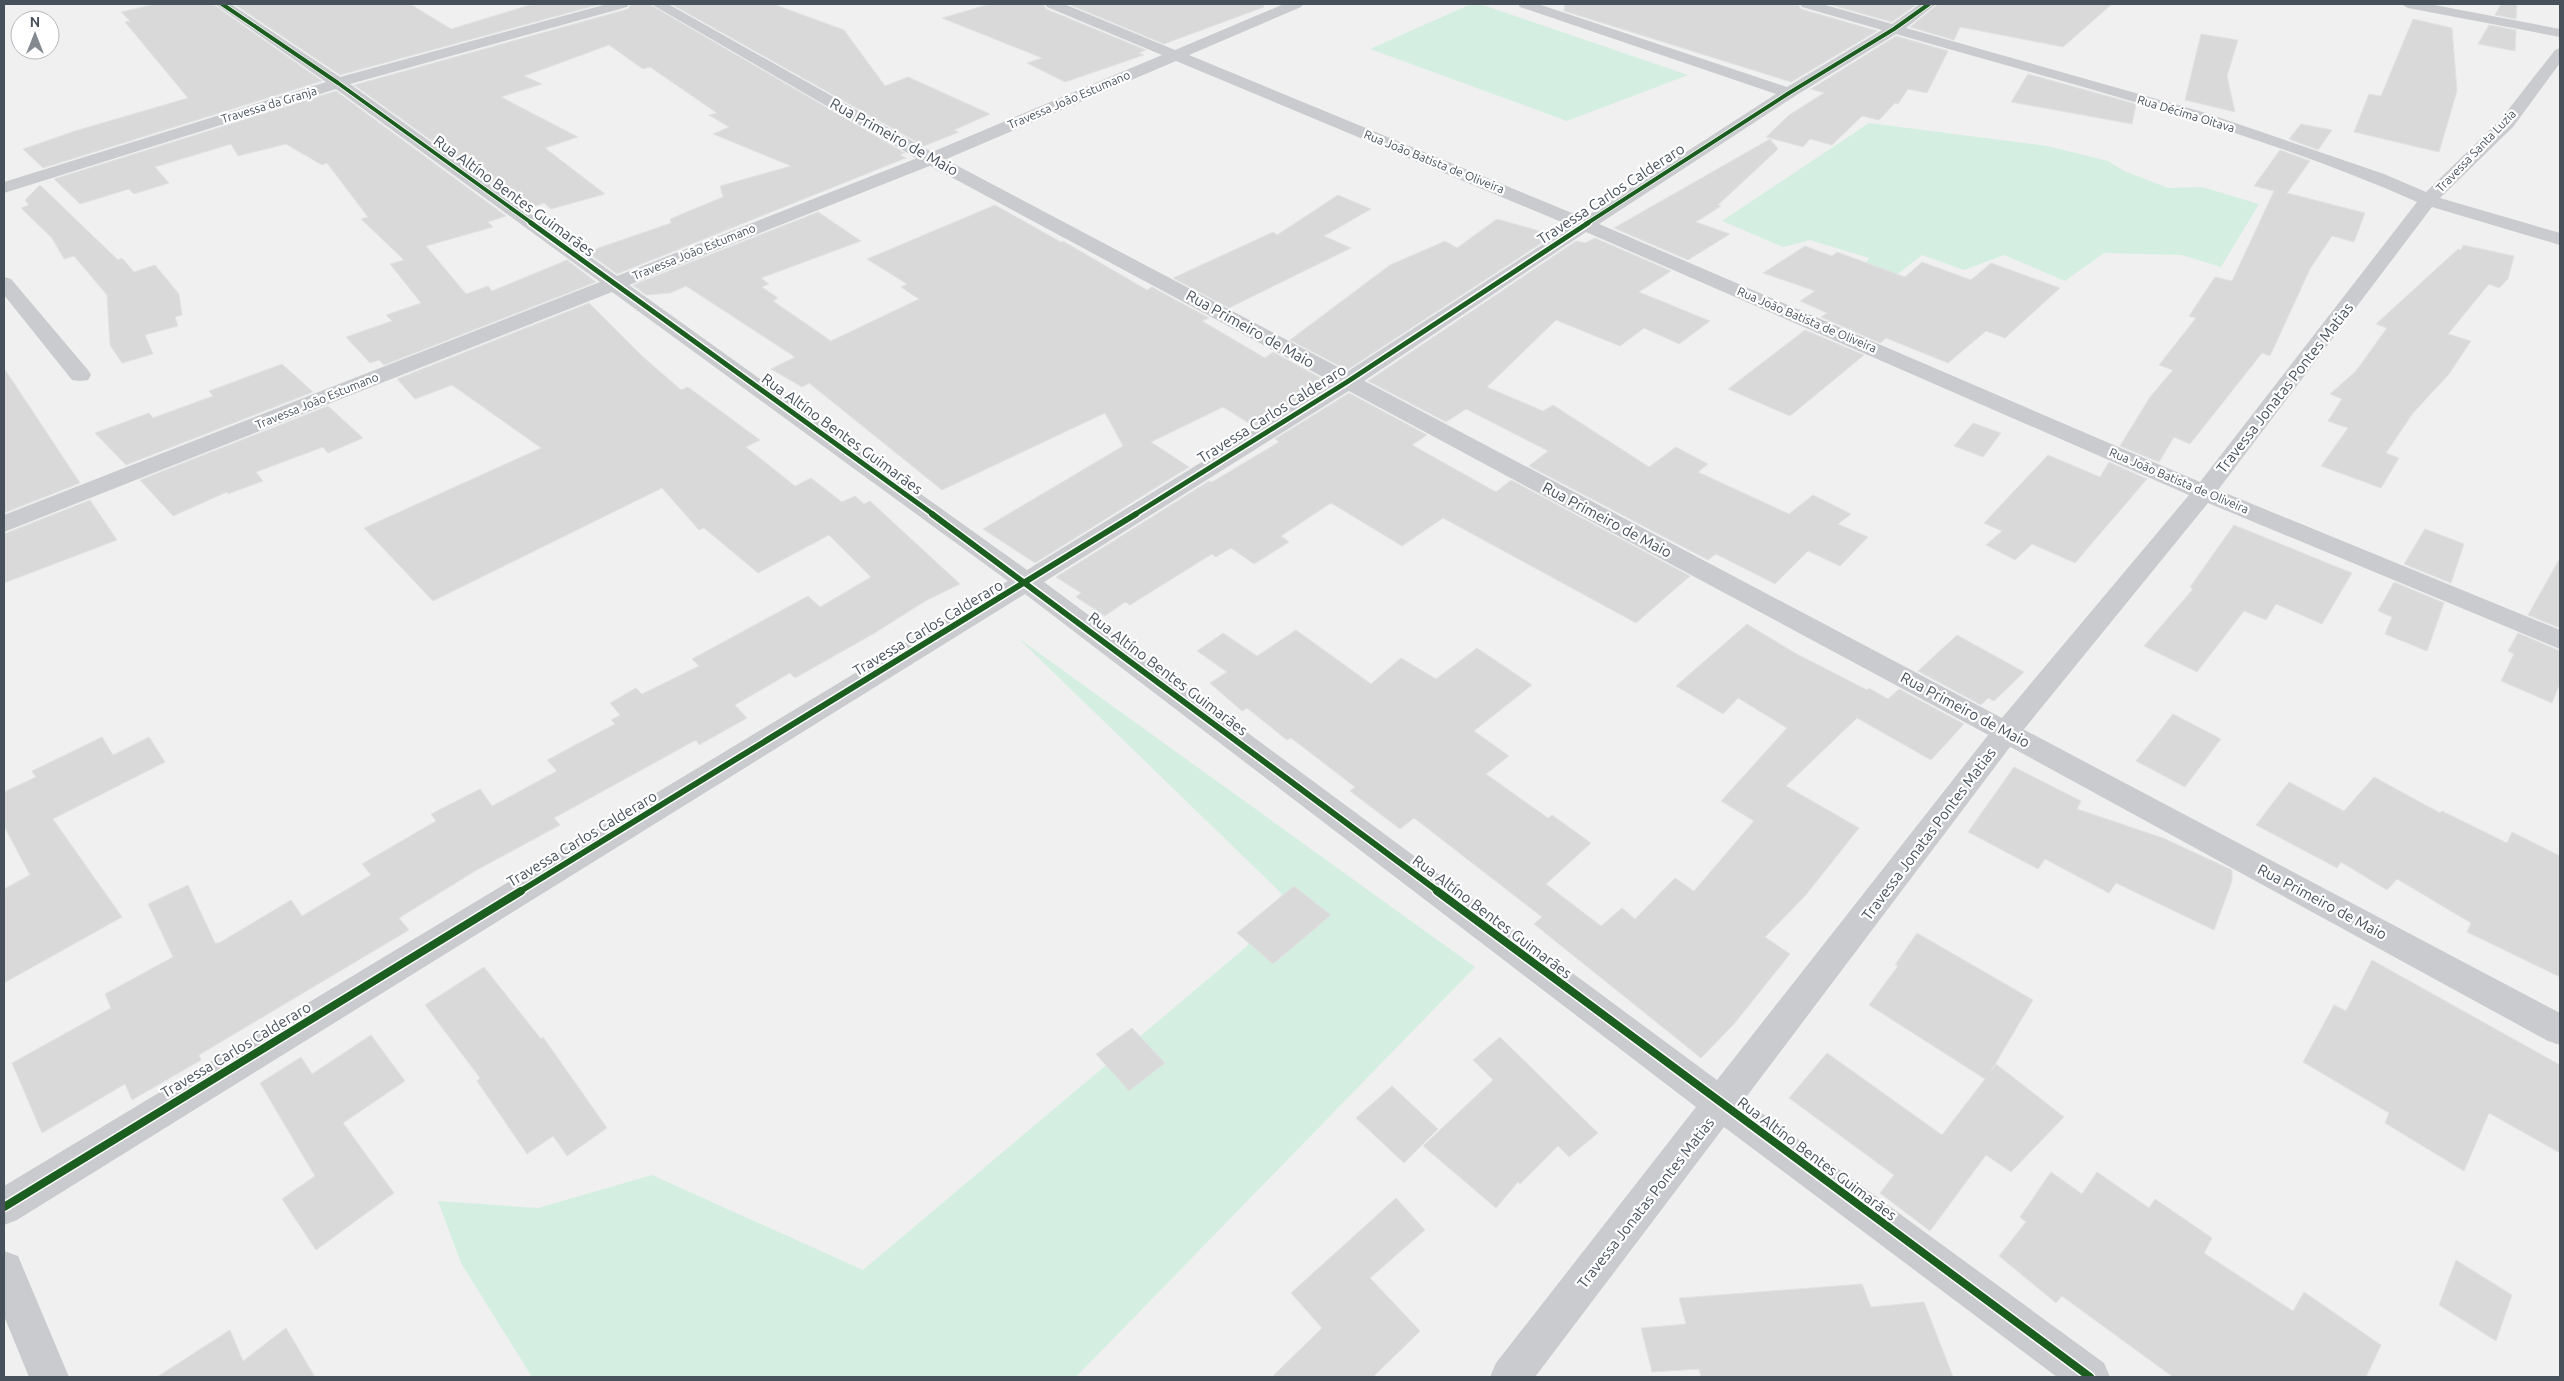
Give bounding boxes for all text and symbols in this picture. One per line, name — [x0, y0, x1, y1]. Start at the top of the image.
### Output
north arrow — [10, 10, 60, 60]
text: N — [30, 14, 40, 30]
street label: Travessa João Estumano — [1006, 68, 1132, 131]
street label: Travessa da Granja — [219, 84, 318, 125]
street label: Rua Décima Oitava — [2136, 93, 2236, 135]
street label: Rua Primeiro de Maio — [827, 94, 961, 179]
street label: Travessa Santa Luzia — [2433, 107, 2518, 194]
street label: Rua João Batista de Oliveira — [1362, 127, 1506, 196]
street label: Rua Altíno Bentes Guimarães — [431, 132, 598, 260]
street label: Travessa Carlos Calderaro — [1534, 140, 1687, 248]
street label: Travessa João Estumano — [630, 221, 757, 282]
street label: Rua João Batista de Oliveira — [1736, 284, 1879, 355]
street label: Rua Primeiro de Maio — [1183, 286, 1317, 371]
street label: Travessa Jonatas Pontes Matias — [2213, 299, 2356, 476]
street label: Travessa Carlos Calderaro — [1194, 361, 1349, 466]
street label: Travessa João Estumano — [253, 370, 380, 431]
street label: Rua Altíno Bentes Guimarães — [759, 370, 926, 498]
street label: Rua João Batista de Oliveira — [2108, 445, 2251, 516]
street label: Rua Primeiro de Maio — [1540, 478, 1675, 561]
street label: Travessa Carlos Calderaro — [850, 576, 1006, 679]
street label: Rua Altíno Bentes Guimarães — [1086, 608, 1251, 739]
street label: Rua Primeiro de Maio — [1898, 668, 2033, 751]
street label: Travessa Jonatas Pontes Matias — [1858, 744, 1999, 923]
street label: Travessa Carlos Calderaro — [504, 787, 660, 890]
street label: Rua Altíno Bentes Guimarães — [1410, 851, 1575, 982]
street label: Rua Primeiro de Maio — [2255, 860, 2390, 943]
street label: Travessa Carlos Calderaro — [158, 998, 314, 1101]
street label: Rua Altíno Bentes Guimarães — [1735, 1093, 1900, 1224]
street label: Travessa Jonatas Pontes Matias — [1574, 1114, 1717, 1291]

